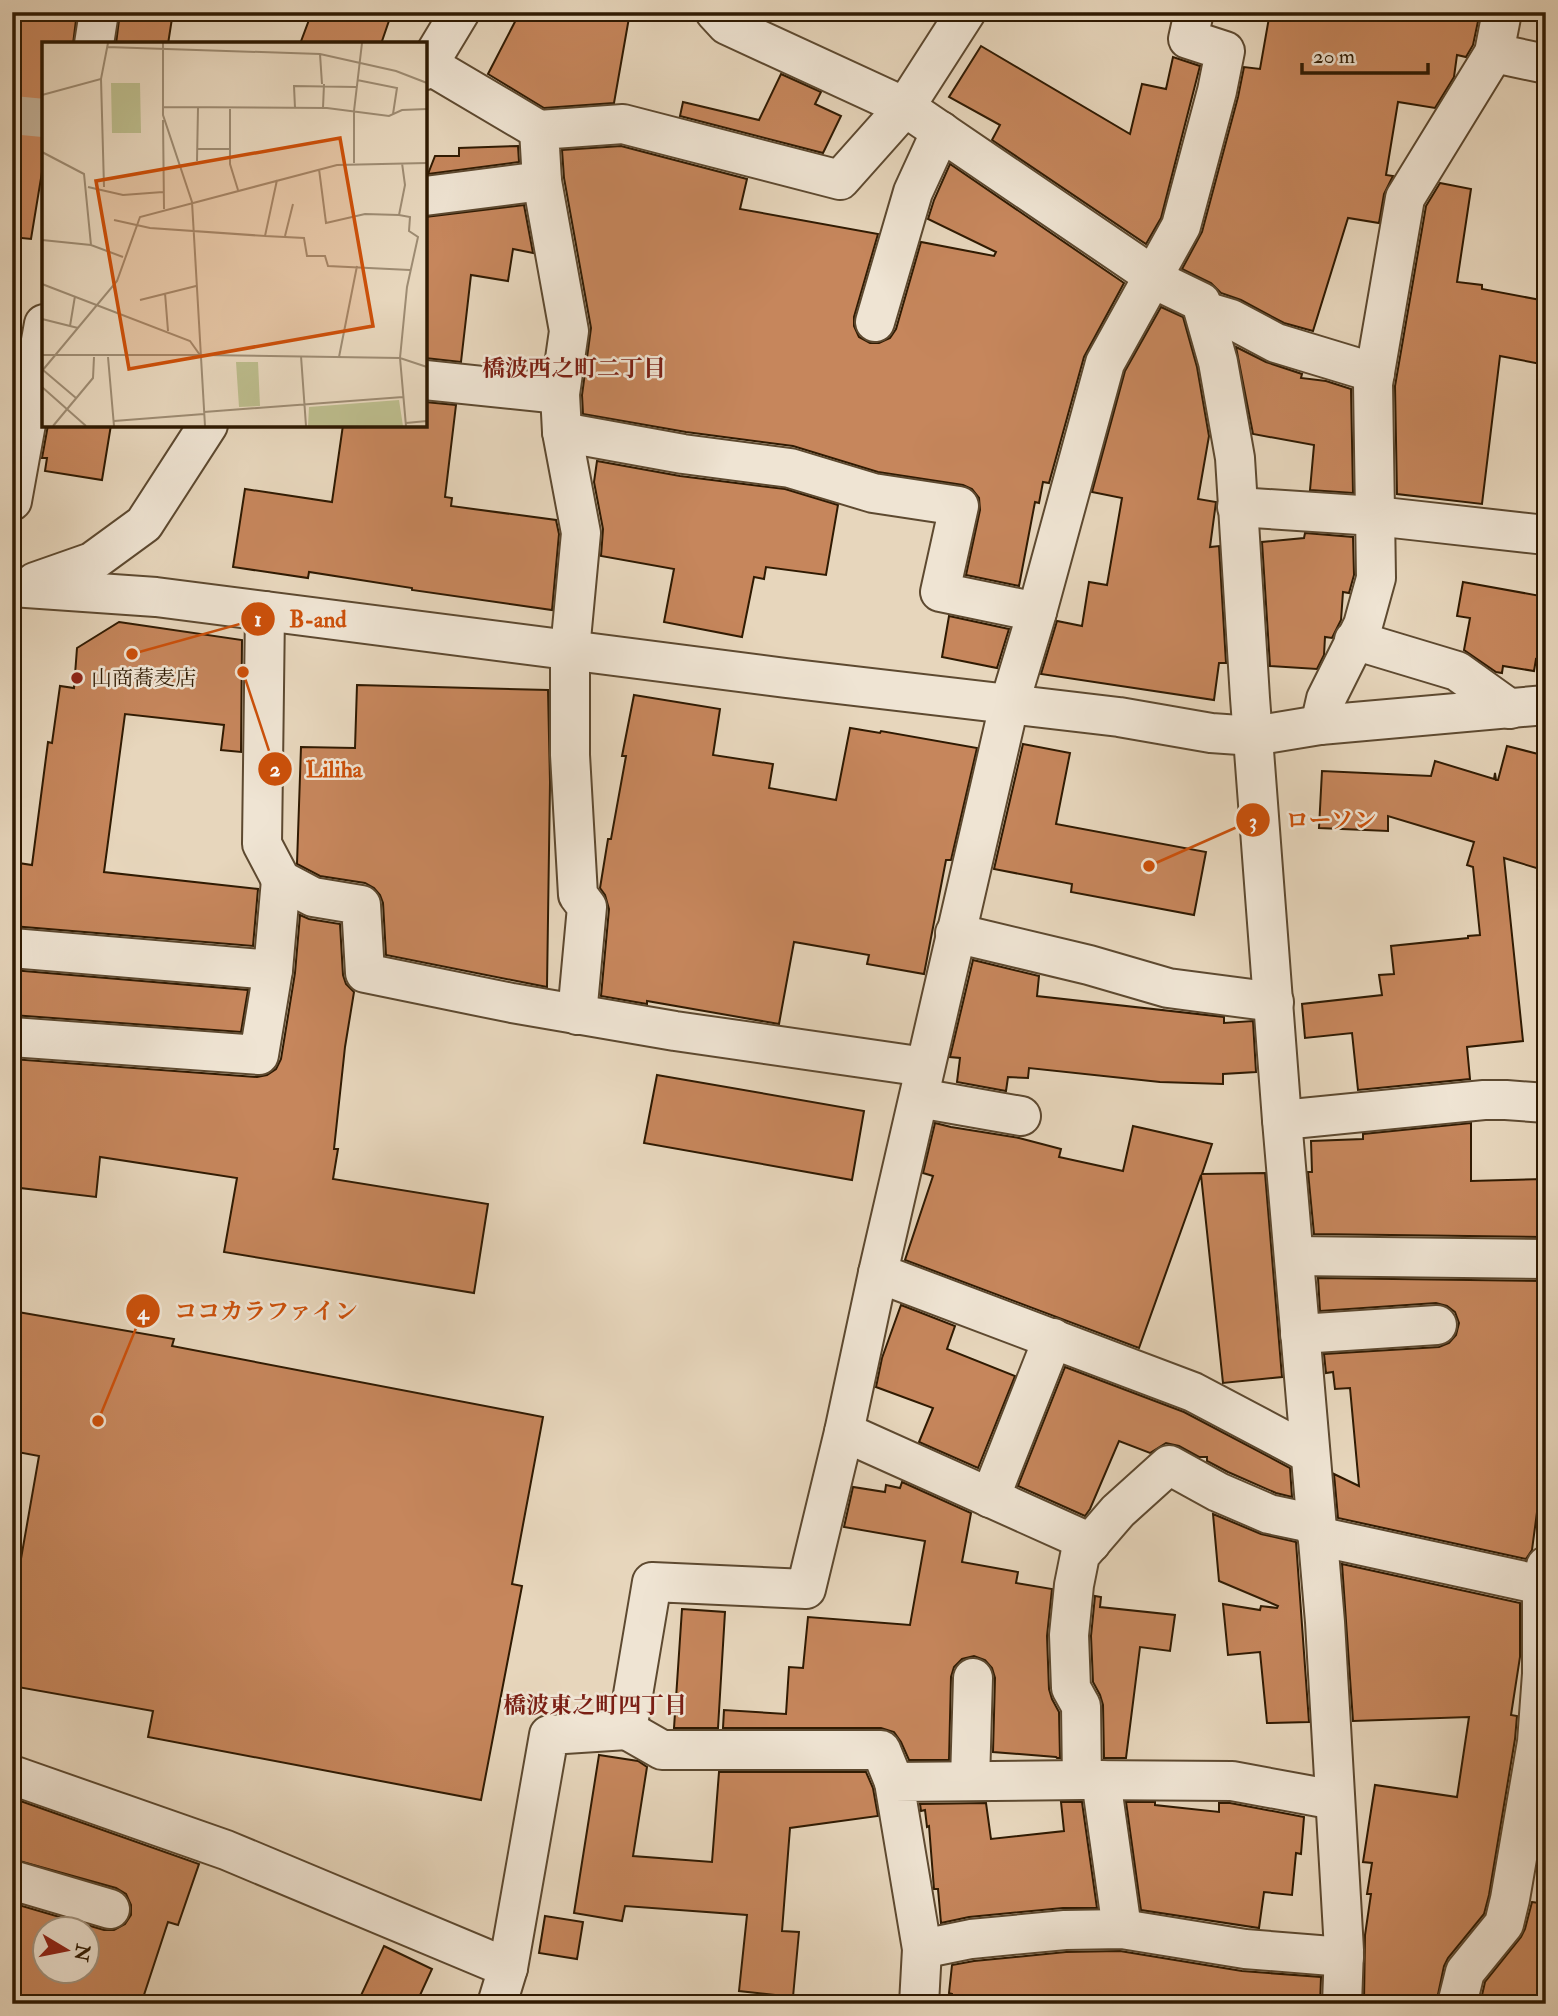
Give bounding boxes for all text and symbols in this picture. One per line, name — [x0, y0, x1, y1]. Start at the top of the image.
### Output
scale bar — [1302, 32, 1428, 76]
inset map — [42, 42, 427, 427]
text: 20 m — [1313, 43, 1355, 70]
district label: 橋波西之町二丁目 — [482, 354, 666, 383]
callout: B-and — [240, 597, 361, 641]
text: B-and — [289, 605, 347, 634]
text: 1 — [254, 606, 262, 633]
place label: 山商蕎麦店 — [91, 665, 196, 692]
marker: 山商蕎麦店 — [69, 670, 85, 686]
callout: Liliha — [257, 747, 376, 791]
text: Liliha — [306, 755, 364, 784]
text: 2 — [270, 756, 281, 783]
callout: ローソン — [1236, 798, 1391, 842]
text: ローソン — [1285, 806, 1377, 835]
text: 3 — [1249, 808, 1257, 835]
callout: ココカラファイン — [125, 1289, 372, 1333]
text: ココカラファイン — [174, 1297, 358, 1326]
text: 4 — [136, 1299, 150, 1326]
district label: 橋波東之町四丁目 — [503, 1691, 687, 1720]
north arrow — [32, 1914, 102, 1984]
text: N — [68, 1941, 95, 1964]

